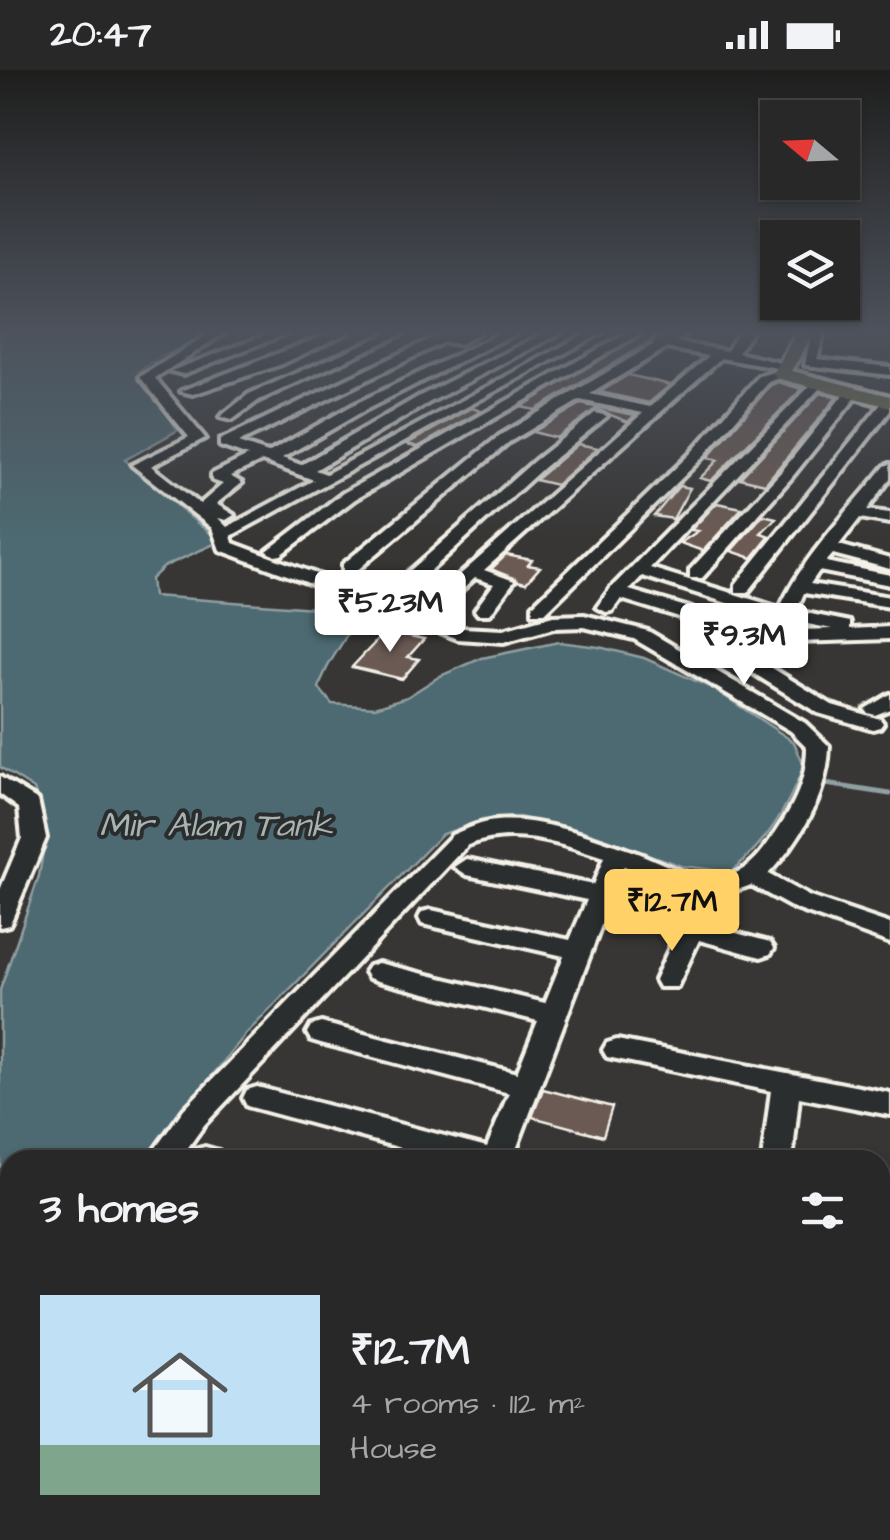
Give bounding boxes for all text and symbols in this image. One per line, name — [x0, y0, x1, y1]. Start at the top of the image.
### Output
text: 20:47 — [50, 9, 151, 61]
north arrow — [760, 100, 860, 200]
map controls — [760, 100, 860, 320]
button: layers — [760, 220, 860, 320]
pin: ₹5.23M — [309, 570, 471, 655]
text: ₹5.23M — [337, 580, 443, 625]
pin: ₹9.3M — [674, 603, 814, 688]
text: ₹9.3M — [702, 613, 786, 658]
water label: Mir Alam Tank — [99, 801, 334, 850]
pin: ₹12.7M — [591, 869, 753, 954]
text: ₹12.7M — [626, 879, 718, 924]
text: 3 homes — [40, 1181, 199, 1239]
icon: filters — [795, 1183, 850, 1238]
text: ₹12.7M — [350, 1323, 470, 1381]
icon: home — [120, 1335, 240, 1455]
text: 4 rooms · 112 m² — [350, 1381, 586, 1426]
text: House — [350, 1426, 437, 1471]

